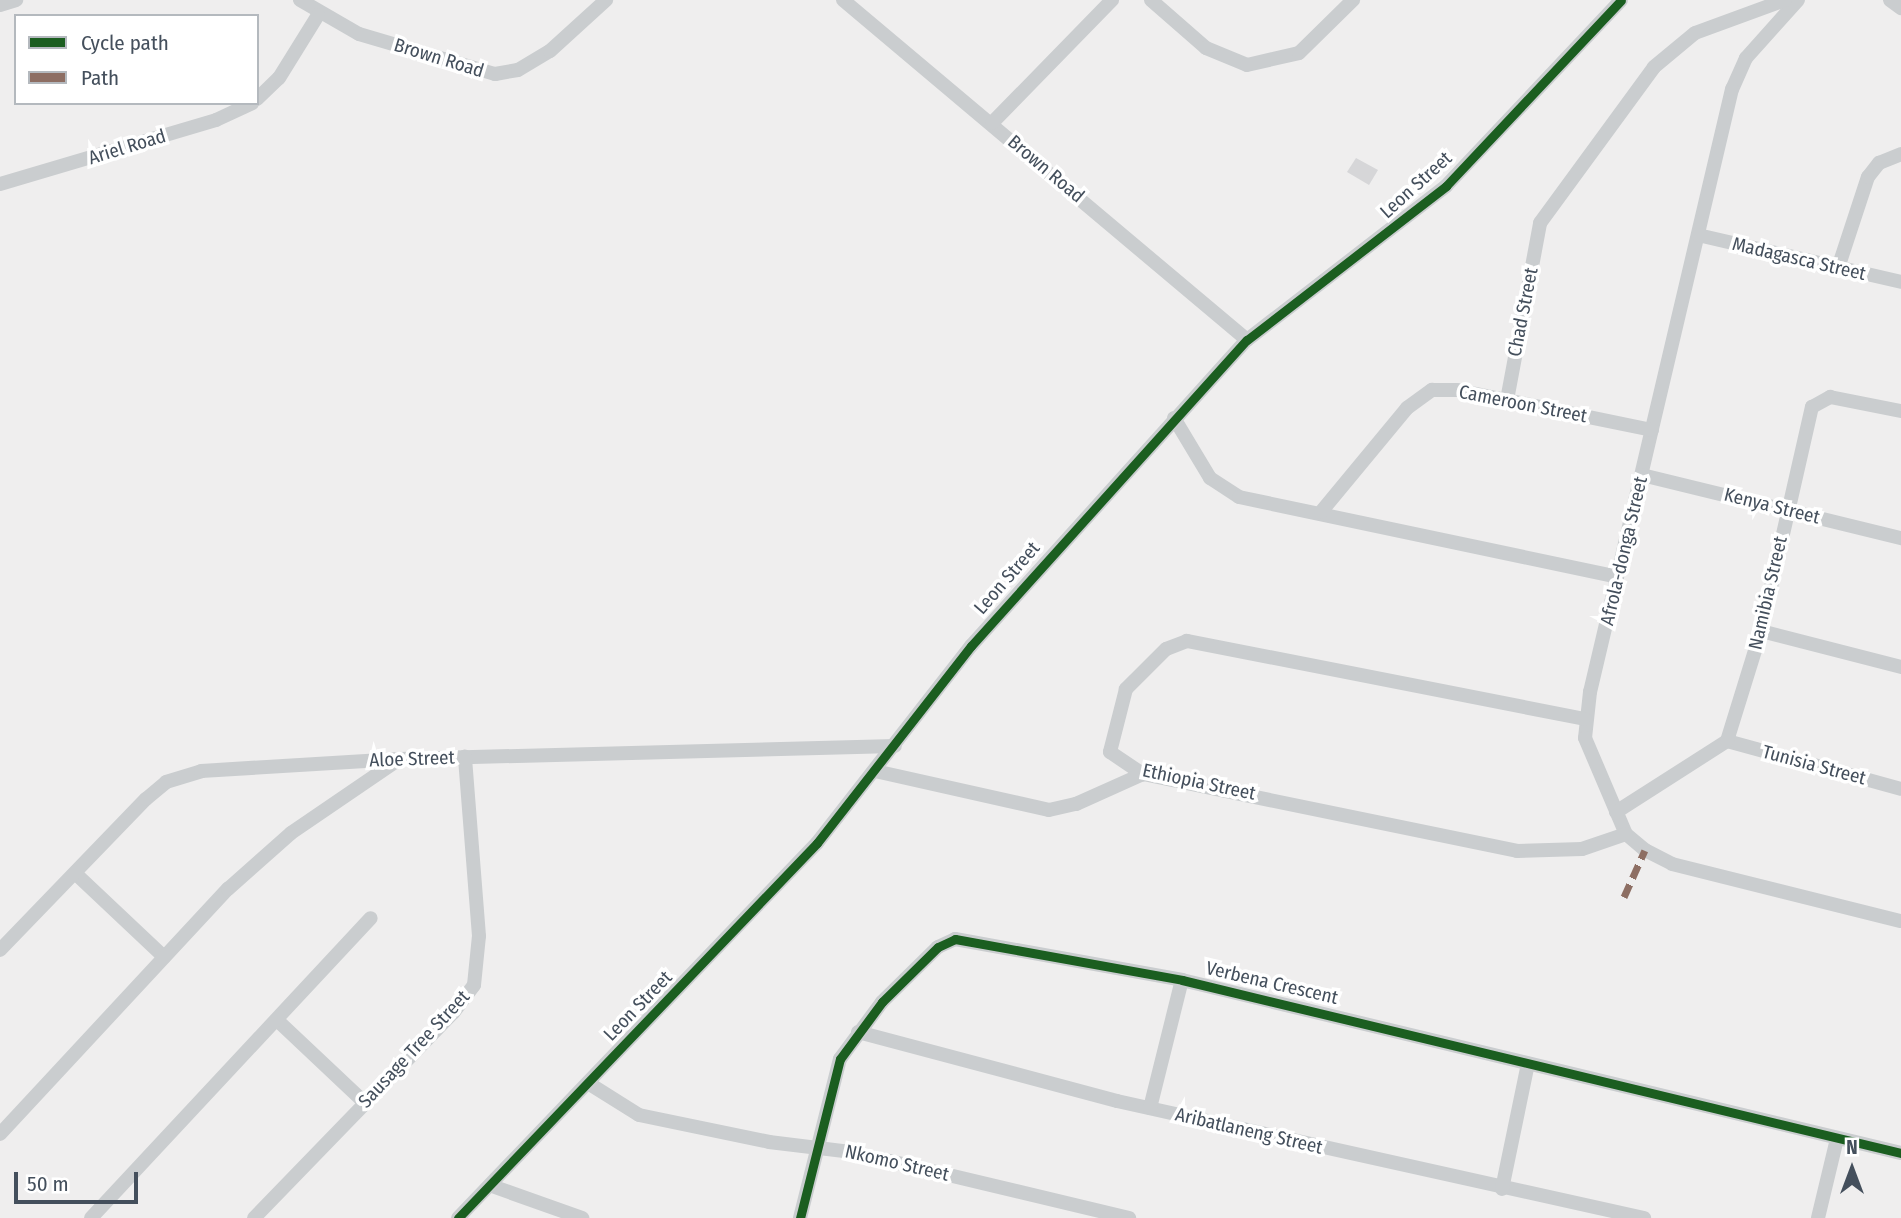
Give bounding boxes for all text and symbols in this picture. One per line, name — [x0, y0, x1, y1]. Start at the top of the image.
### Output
legend — [14, 14, 259, 105]
text: Cycle path — [81, 30, 169, 56]
street label: Brown Road — [391, 34, 487, 82]
text: Path — [81, 65, 119, 91]
street label: Ariel Road — [86, 124, 168, 170]
street label: Brown Road — [1003, 130, 1089, 208]
street label: Leon Street — [1375, 147, 1457, 223]
street label: Madagasca Street — [1730, 233, 1868, 285]
street label: Chad Street — [1503, 266, 1543, 358]
street label: Cameroon Street — [1457, 380, 1589, 428]
street label: Afrola-donga Street — [1596, 474, 1652, 628]
street label: Kenya Street — [1722, 483, 1822, 529]
street label: Namibia Street — [1744, 534, 1792, 652]
street label: Leon Street — [969, 537, 1045, 619]
street label: Tunisia Street — [1760, 740, 1868, 790]
street label: Aloe Street — [369, 746, 455, 772]
street label: Ethiopia Street — [1140, 759, 1258, 805]
street label: Verbena Crescent — [1204, 957, 1340, 1009]
street label: Leon Street — [599, 966, 677, 1046]
street label: Sausage Tree Street — [354, 985, 474, 1113]
street label: Aribatlaneng Street — [1173, 1103, 1325, 1159]
north arrow — [1817, 1134, 1887, 1204]
text: N — [1846, 1136, 1858, 1159]
street label: Nkomo Street — [843, 1140, 951, 1186]
scale bar — [18, 1158, 142, 1202]
text: 50 m — [27, 1171, 69, 1197]

